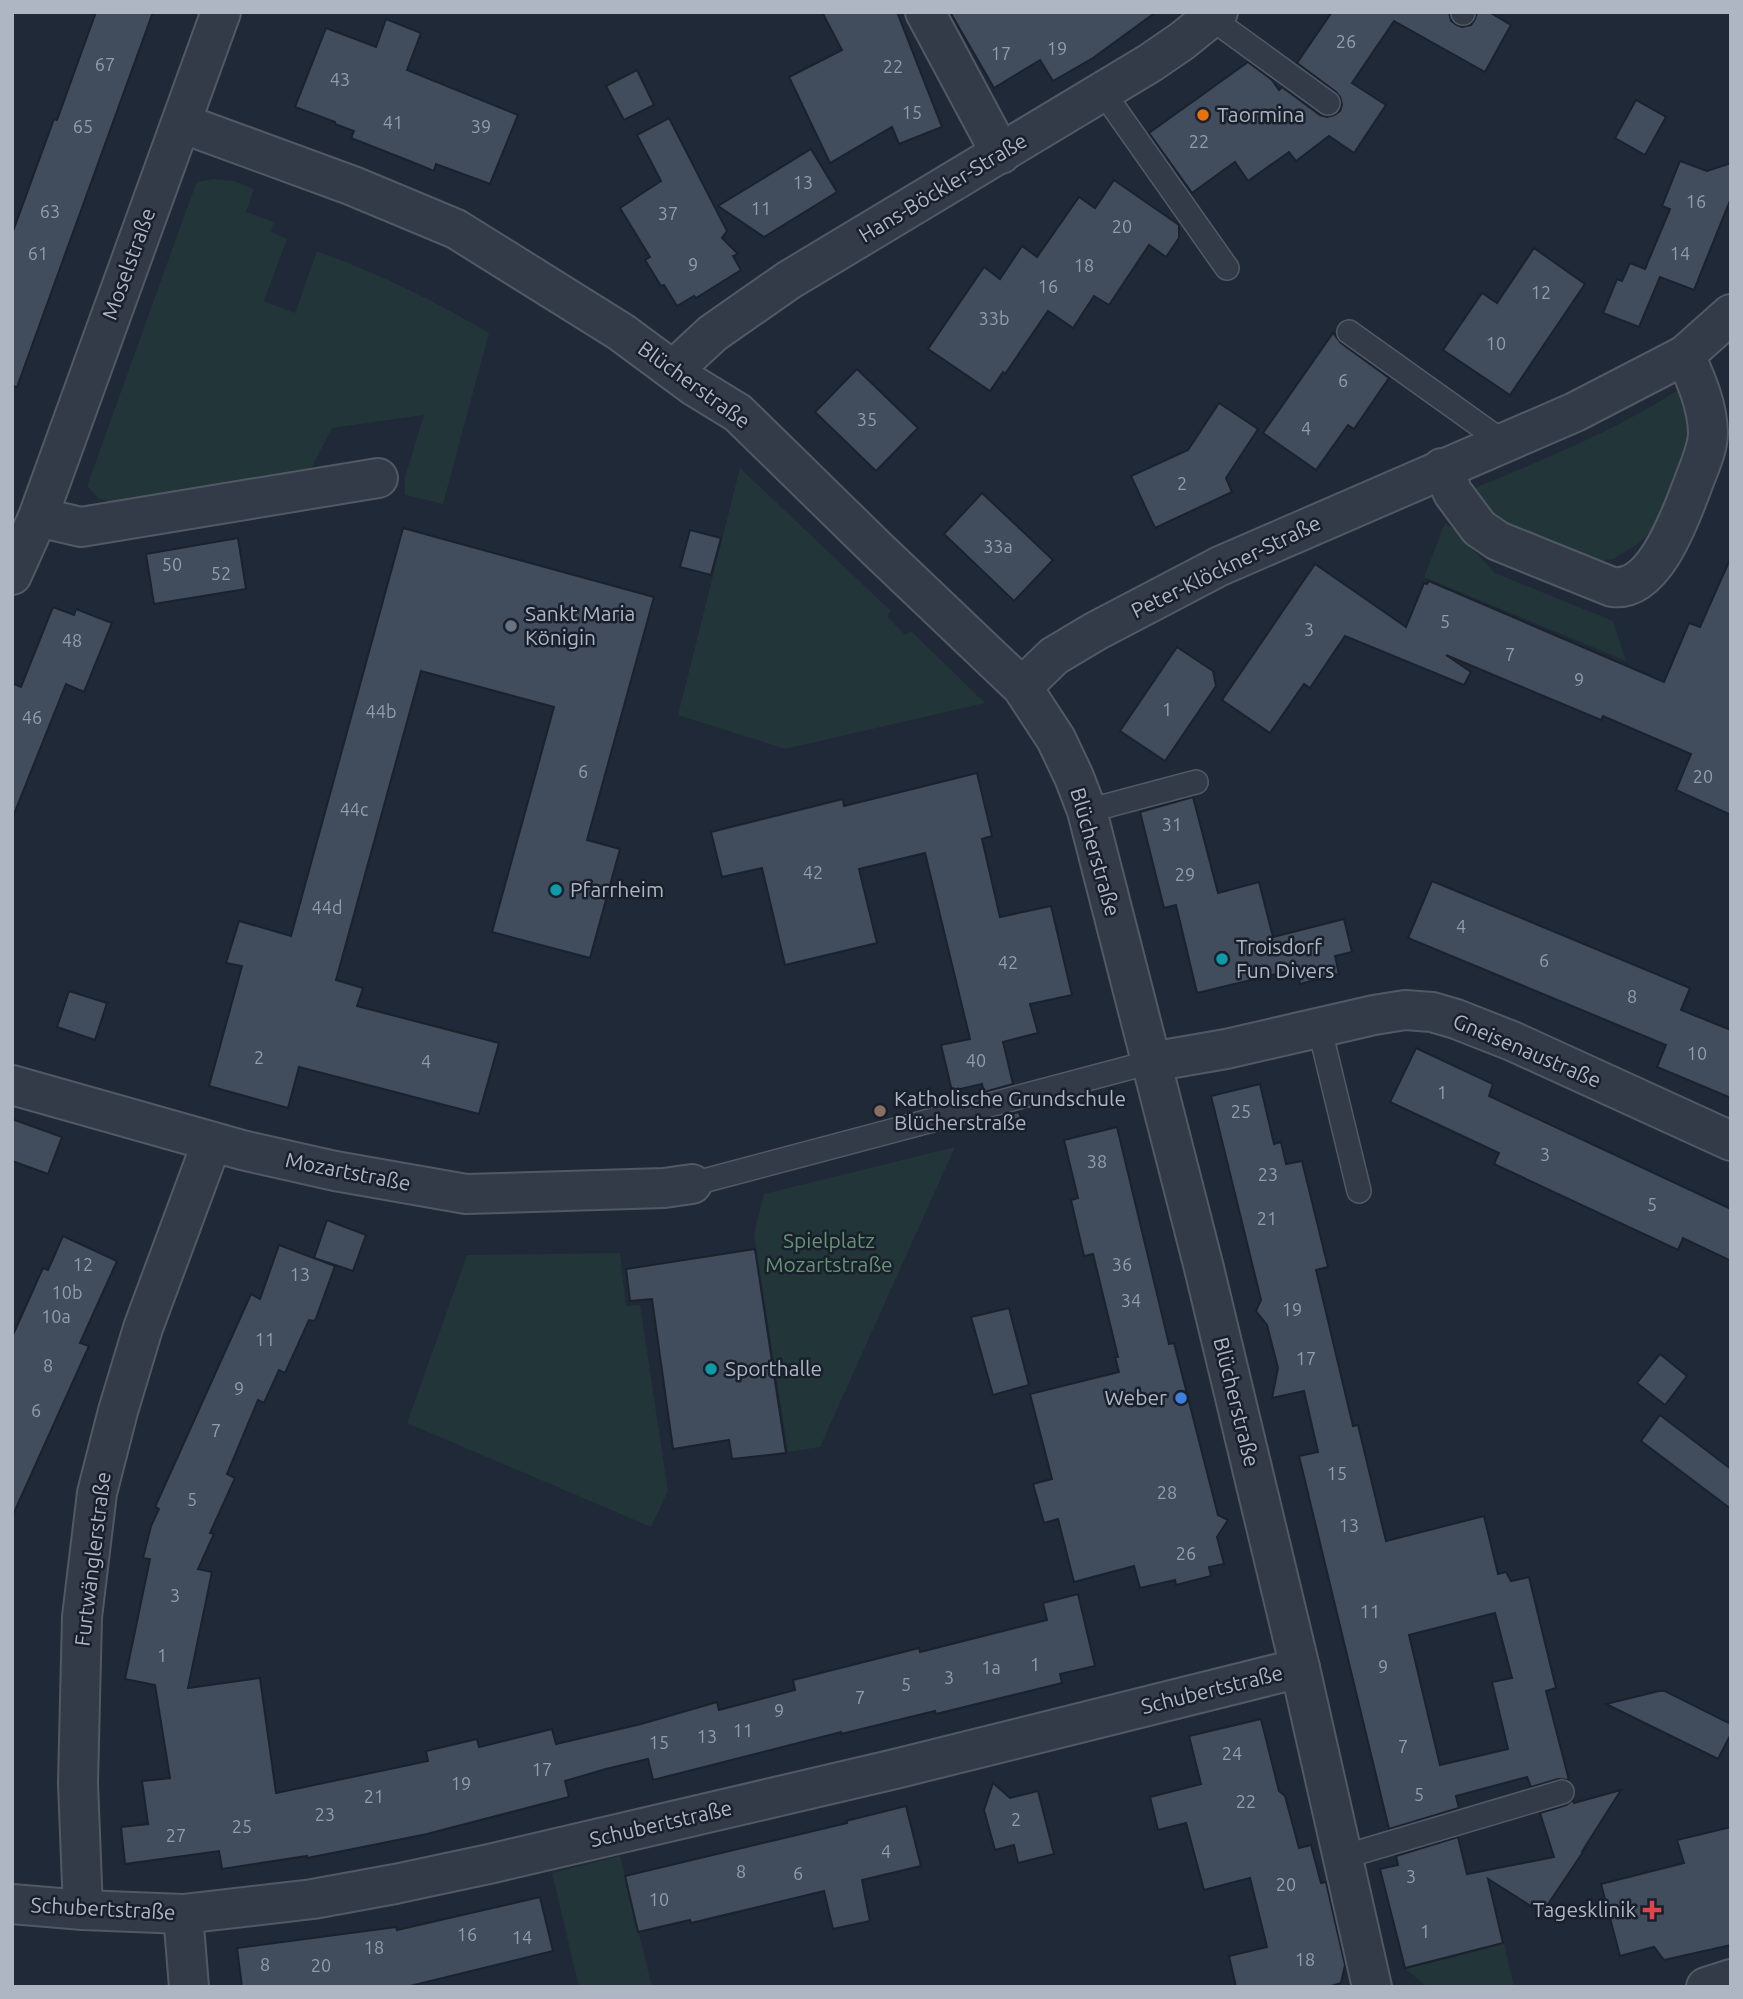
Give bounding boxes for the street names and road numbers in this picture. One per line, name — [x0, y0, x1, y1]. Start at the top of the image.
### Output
street label: Hans-Böckler-Straße — [854, 128, 1031, 247]
street label: Moselstraße — [97, 205, 159, 323]
street label: Blücherstraße — [634, 336, 755, 433]
street label: Peter-Klöckner-Straße — [1127, 510, 1324, 622]
street label: Blücherstraße — [1066, 785, 1126, 919]
street label: Gneisenaustraße — [1450, 1008, 1605, 1092]
street label: Mozartstraße — [283, 1147, 413, 1195]
street label: Blücherstraße — [1209, 1335, 1265, 1469]
street label: Furtwänglerstraße — [69, 1470, 115, 1647]
street label: Schubertstraße — [1138, 1660, 1285, 1718]
street label: Schubertstraße — [587, 1795, 734, 1851]
street label: Schubertstraße — [30, 1892, 176, 1924]

